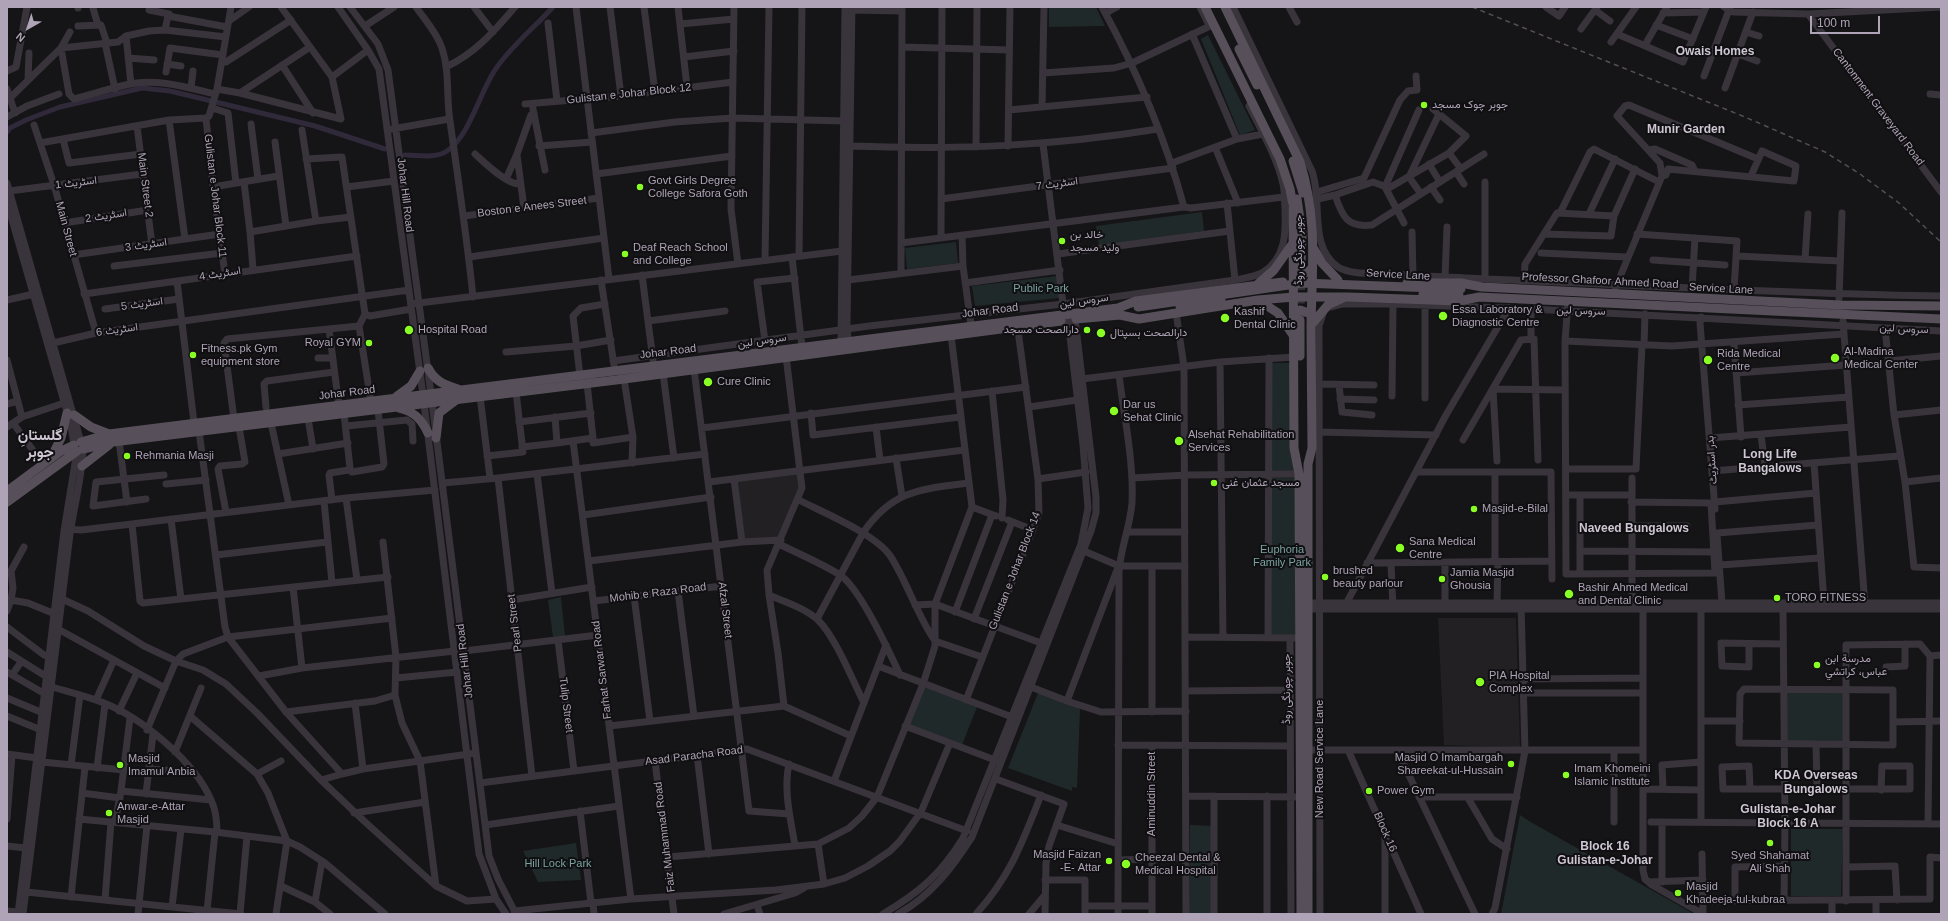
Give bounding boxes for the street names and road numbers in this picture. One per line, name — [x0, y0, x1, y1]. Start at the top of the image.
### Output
street label: Cantonment Graveyard Road — [1829, 46, 1927, 168]
street label: Gulistan e Johar Block 12 — [566, 81, 692, 107]
street label: Gulistan e Johar Block 11 — [201, 133, 229, 259]
street label: Main Street 2 — [134, 152, 156, 218]
street label: Johar Hill Road — [394, 157, 416, 233]
street label: اسٹریٹ 1 — [54, 174, 98, 192]
street label: اسٹریٹ 7 — [1035, 175, 1079, 193]
street label: Boston e Anees Street — [477, 194, 587, 220]
street label: Main Street — [52, 200, 80, 258]
street label: اسٹریٹ 2 — [84, 206, 128, 226]
street label: جوہر چورنگی روڈ — [1292, 215, 1306, 285]
street label: اسٹریٹ 3 — [124, 236, 168, 254]
street label: اسٹریٹ 4 — [198, 264, 242, 284]
street label: Service Lane — [1366, 267, 1430, 283]
street label: Professor Ghafoor Ahmed Road — [1521, 270, 1679, 292]
street label: Service Lane — [1689, 281, 1753, 297]
street label: سروس لین — [1059, 291, 1109, 311]
street label: اسٹریٹ 5 — [120, 295, 164, 313]
street label: Johar Road — [961, 301, 1019, 321]
street label: سروس لین — [1556, 304, 1606, 318]
street label: اسٹریٹ 6 — [95, 321, 139, 339]
street label: سروس لین — [1879, 321, 1929, 337]
street label: سروس لین — [737, 331, 787, 351]
street label: Johar Road — [639, 342, 697, 362]
street label: Johar Road — [318, 383, 376, 403]
street label: بدر اسٹریٹ — [1704, 435, 1720, 485]
street label: Gulistan e Johar Block 14 — [986, 510, 1044, 632]
street label: Mohib e Raza Road — [609, 581, 707, 605]
street label: Afzal Street — [715, 581, 735, 639]
street label: Pearl Street — [505, 593, 525, 653]
street label: Farhat Sarwar Road — [589, 620, 615, 720]
street label: Johar Hill Road — [454, 623, 476, 699]
street label: جوہر چورنگی روڈ — [1280, 654, 1294, 724]
street label: Tulip Street — [556, 676, 576, 734]
street label: New Road Service Lane — [1313, 700, 1327, 818]
street label: Asad Paracha Road — [644, 743, 744, 769]
street label: Aminuddin Street — [1145, 752, 1159, 836]
street label: Faiz Muhammad Road — [652, 781, 678, 893]
street label: Block 16 — [1370, 810, 1400, 854]

